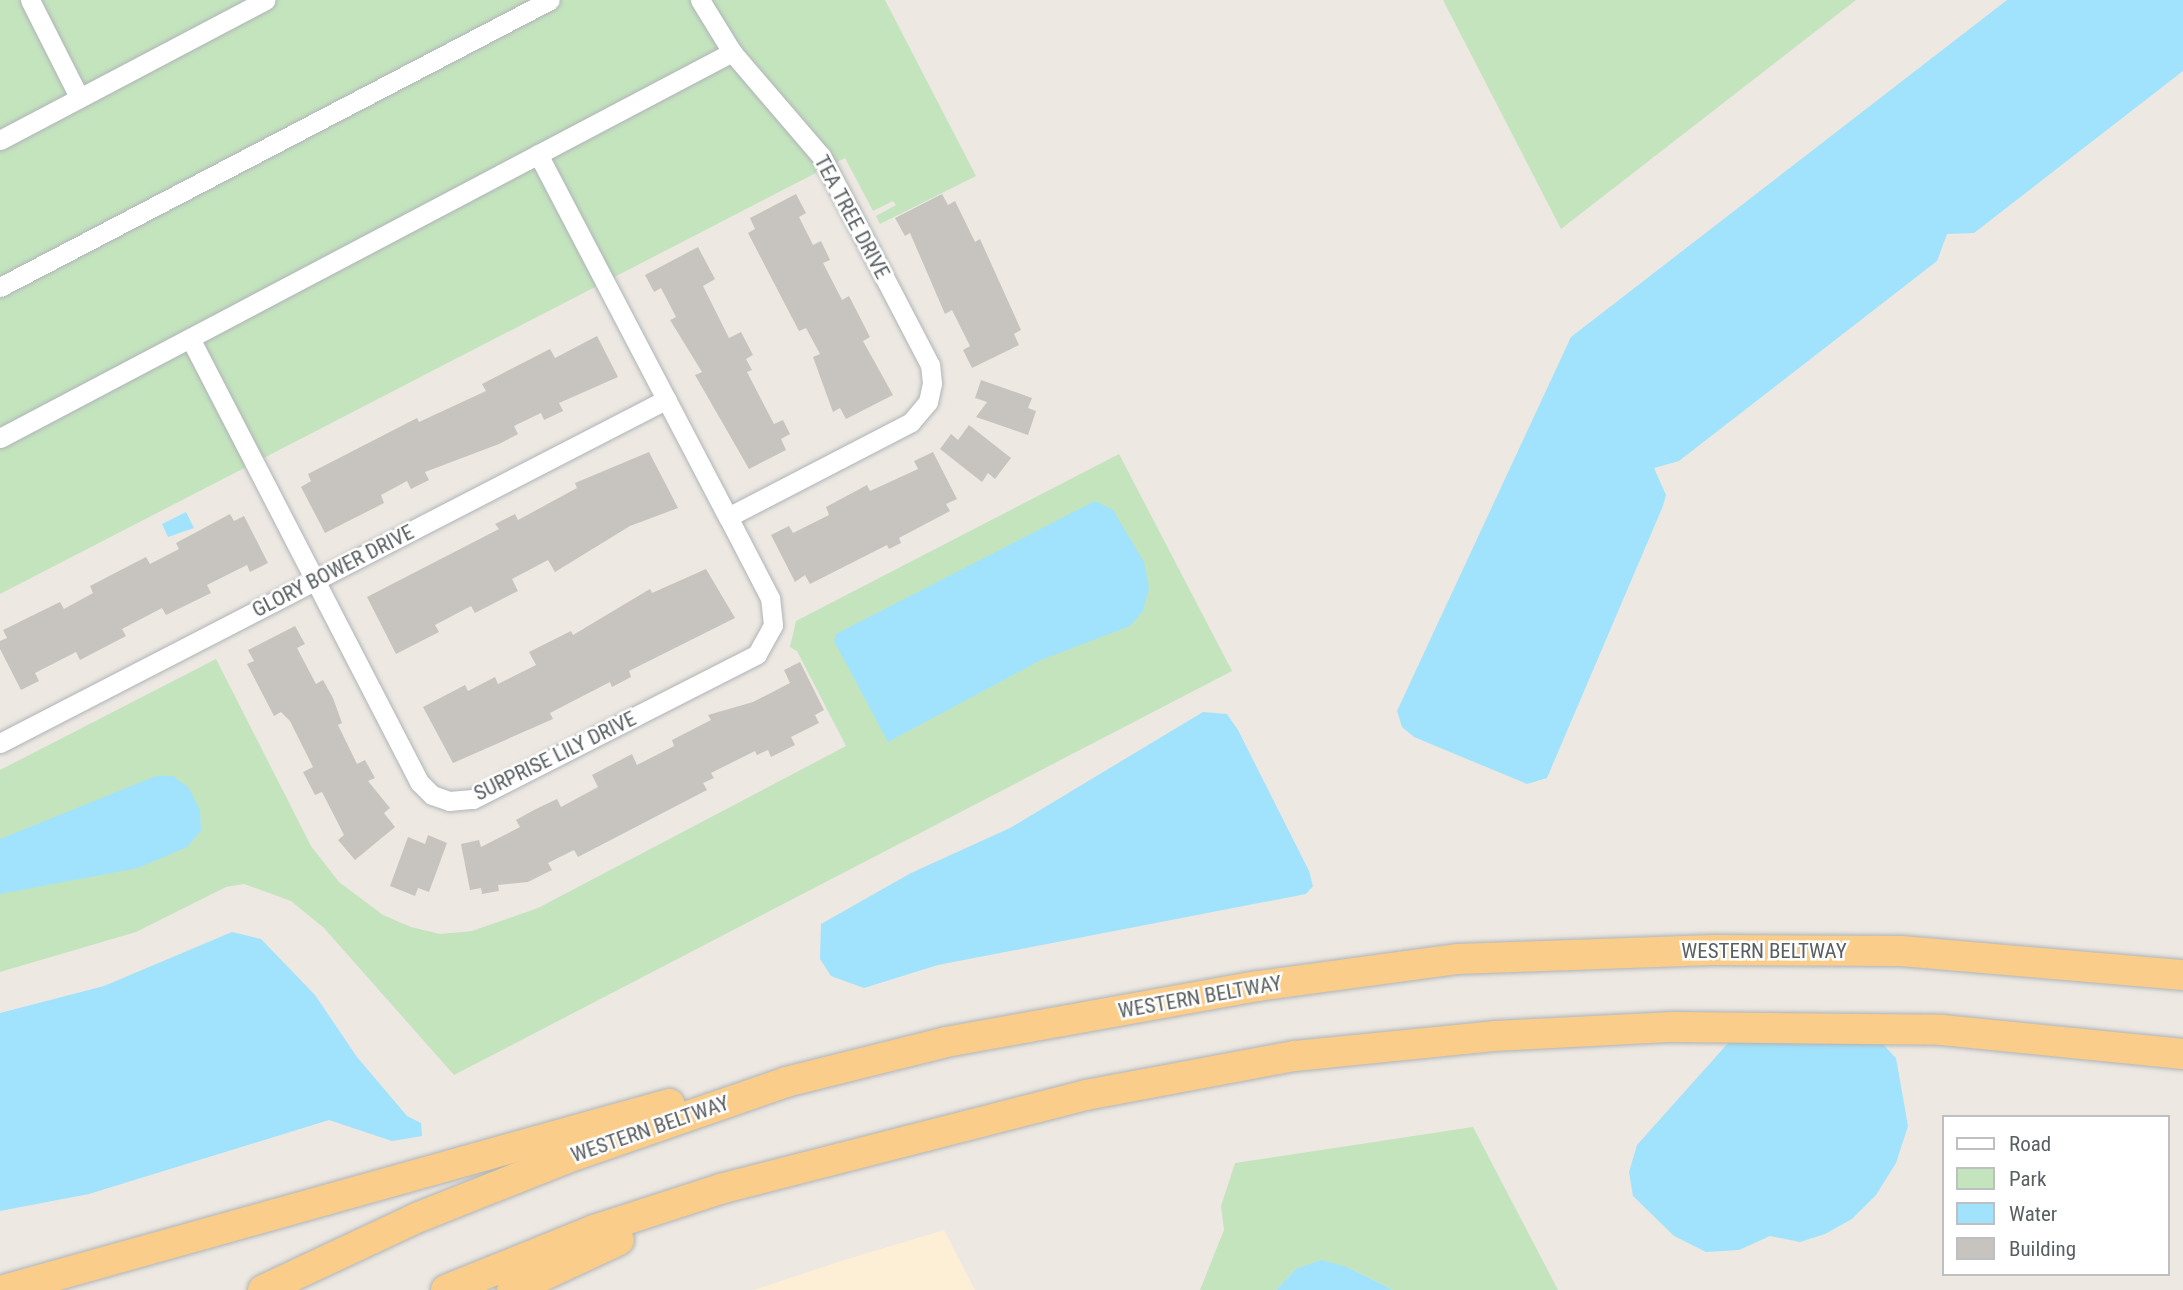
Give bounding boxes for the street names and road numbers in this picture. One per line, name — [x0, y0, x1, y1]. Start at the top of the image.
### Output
street label: TEA TREE DRIVE — [809, 151, 895, 283]
street label: GLORY BOWER DRIVE — [248, 519, 418, 623]
street label: SURPRISE LILY DRIVE — [470, 706, 640, 806]
street label: WESTERN BELTWAY — [1681, 938, 1847, 964]
street label: WESTERN BELTWAY — [1116, 970, 1284, 1024]
street label: WESTERN BELTWAY — [568, 1090, 732, 1168]

